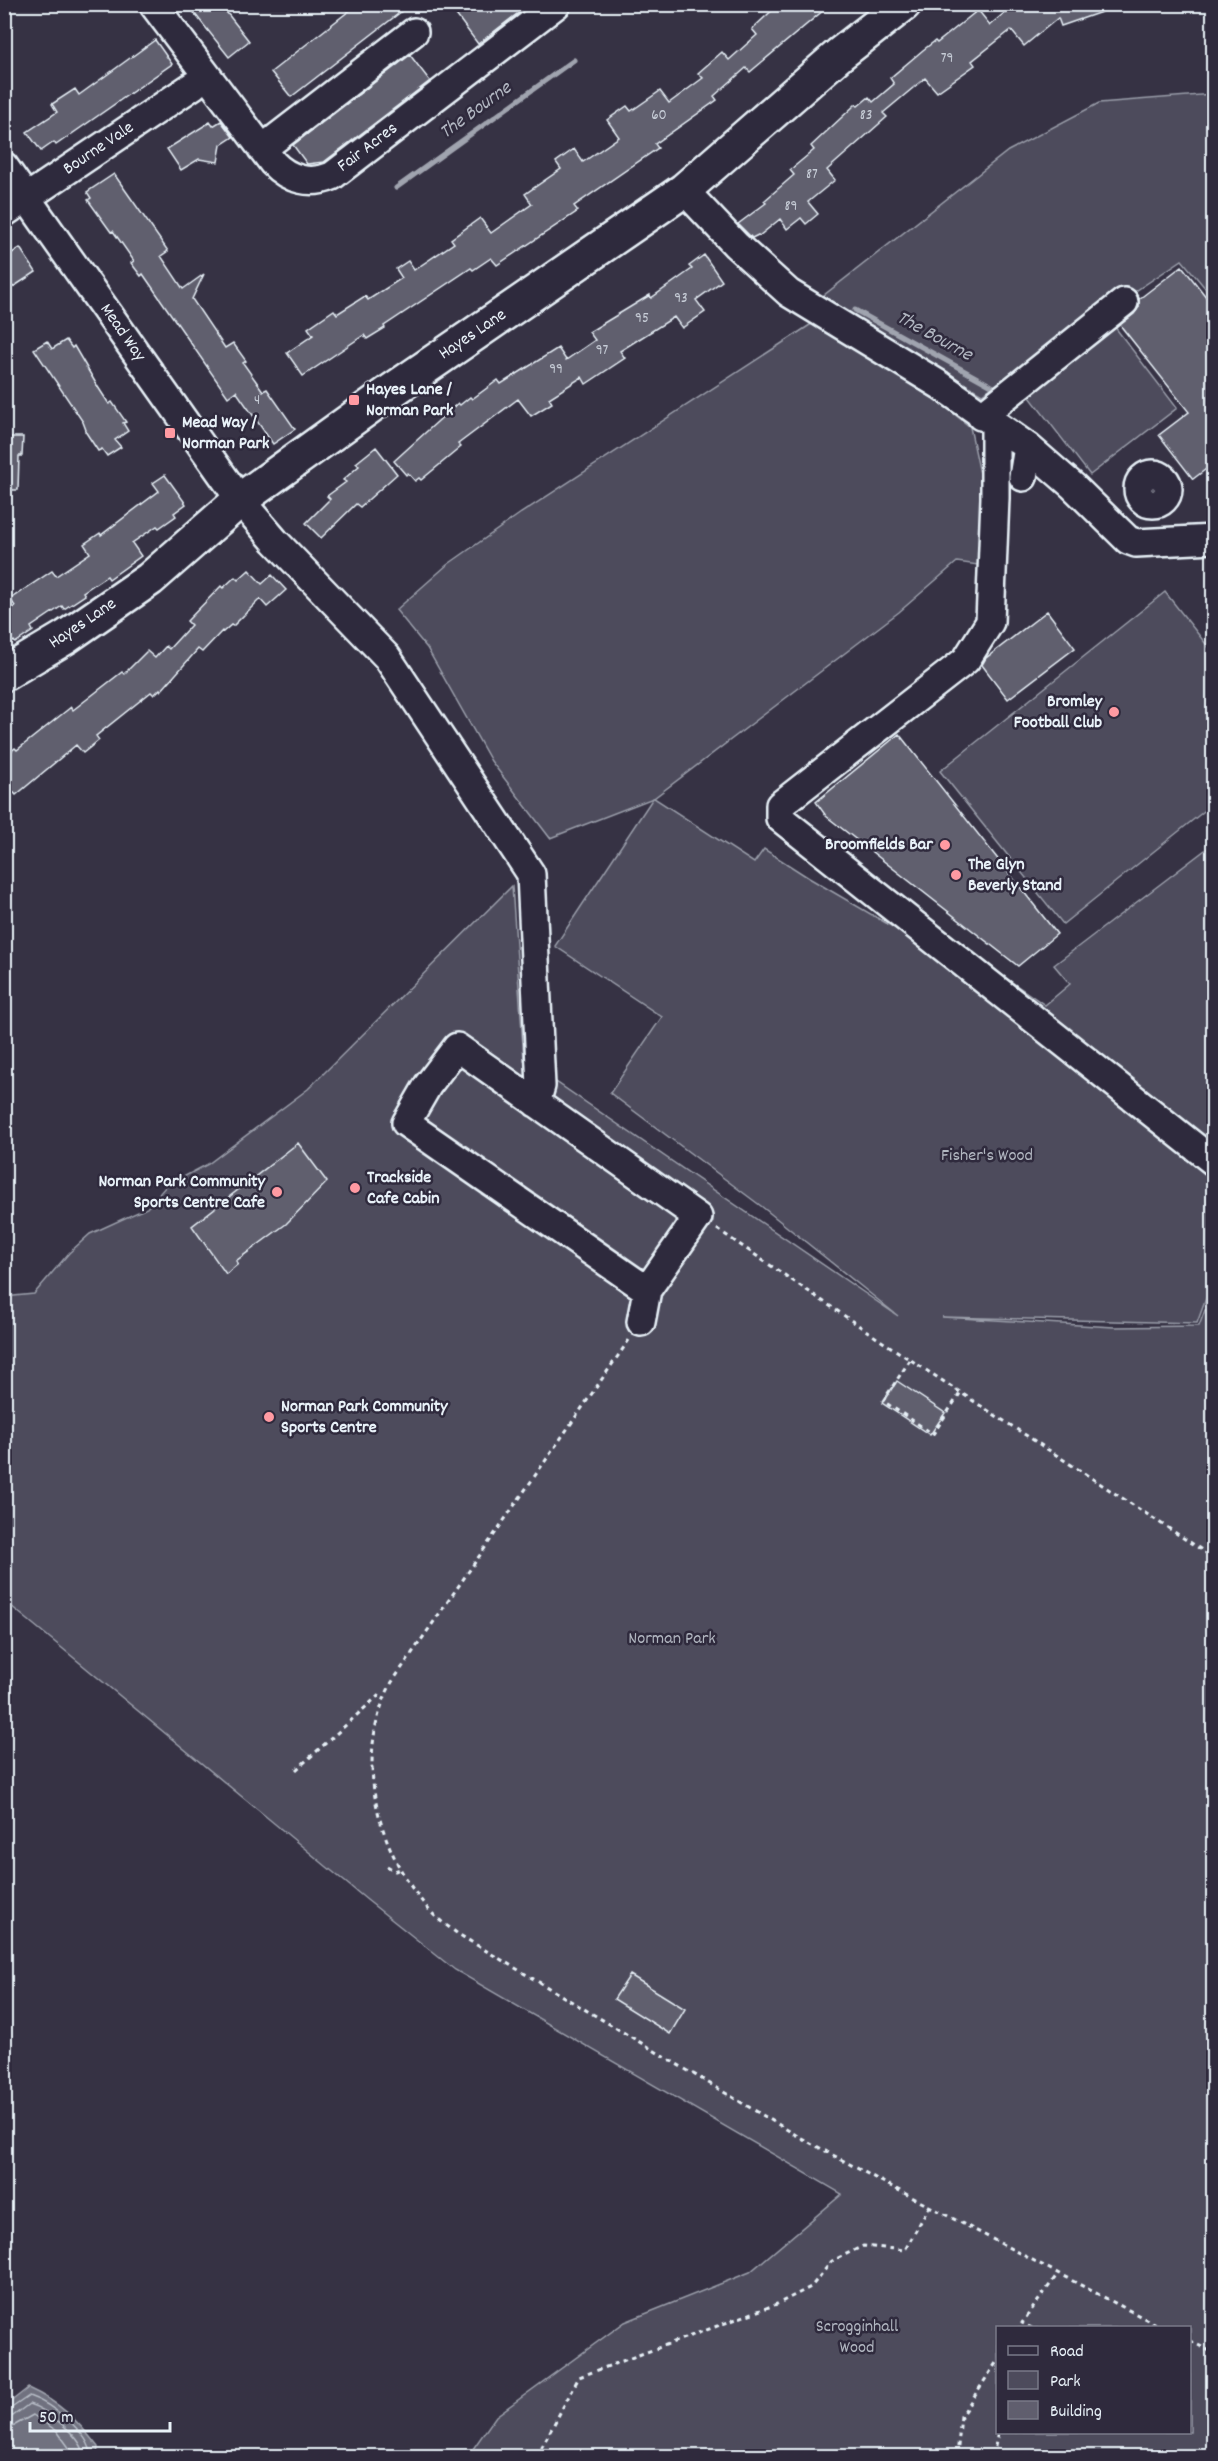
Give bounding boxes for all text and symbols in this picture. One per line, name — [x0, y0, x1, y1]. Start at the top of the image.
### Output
house number: 79 — [941, 48, 953, 70]
water label: The Bourne — [434, 75, 519, 147]
house number: 60 — [651, 105, 667, 127]
house number: 83 — [860, 105, 872, 127]
street label: Bourne Vale — [59, 116, 139, 182]
street label: Fair Acres — [333, 117, 403, 179]
house number: 87 — [806, 164, 818, 186]
house number: 89 — [785, 196, 797, 218]
house number: 93 — [674, 288, 688, 310]
street label: Mead Way — [93, 299, 151, 368]
street label: Hayes Lane — [434, 303, 512, 367]
water label: The Bourne — [891, 305, 978, 370]
house number: 95 — [635, 308, 649, 330]
house number: 97 — [596, 340, 609, 362]
house number: 99 — [549, 359, 563, 381]
place label: Hayes Lane / Norman Park — [366, 378, 454, 424]
house number: 4 — [254, 390, 260, 412]
marker: Hayes Lane / Norman Park — [347, 393, 361, 407]
place label: Mead Way / Norman Park — [182, 411, 270, 457]
marker: Mead Way / Norman Park — [163, 426, 177, 440]
street label: Hayes Lane — [44, 592, 122, 656]
place label: Bromley Football Club — [1014, 690, 1103, 736]
marker: Bromley Football Club — [1107, 705, 1121, 719]
place label: Broomfields Bar — [825, 833, 933, 858]
marker: Broomfields Bar — [938, 838, 952, 852]
place label: The Glyn Beverly Stand — [968, 853, 1062, 899]
marker: The Glyn Beverly Stand — [949, 868, 963, 882]
park label: Fisher's Wood — [941, 1144, 1033, 1169]
place label: Trackside Cafe Cabin — [367, 1166, 439, 1212]
place label: Norman Park Community Sports Centre Cafe — [98, 1170, 266, 1216]
marker: Trackside Cafe Cabin — [348, 1181, 362, 1195]
marker: Norman Park Community Sports Centre Cafe — [270, 1185, 284, 1199]
place label: Norman Park Community Sports Centre — [281, 1395, 448, 1441]
marker: Norman Park Community Sports Centre — [262, 1410, 276, 1424]
park label: Norman Park — [628, 1627, 716, 1652]
park label: Scrogginhall Wood — [816, 2315, 899, 2361]
legend — [996, 2326, 1191, 2434]
text: Road — [1050, 2340, 1084, 2365]
text: Park — [1050, 2370, 1081, 2395]
scale bar — [30, 2395, 170, 2433]
text: Building — [1050, 2400, 1102, 2425]
text: 50 m — [39, 2406, 74, 2431]

